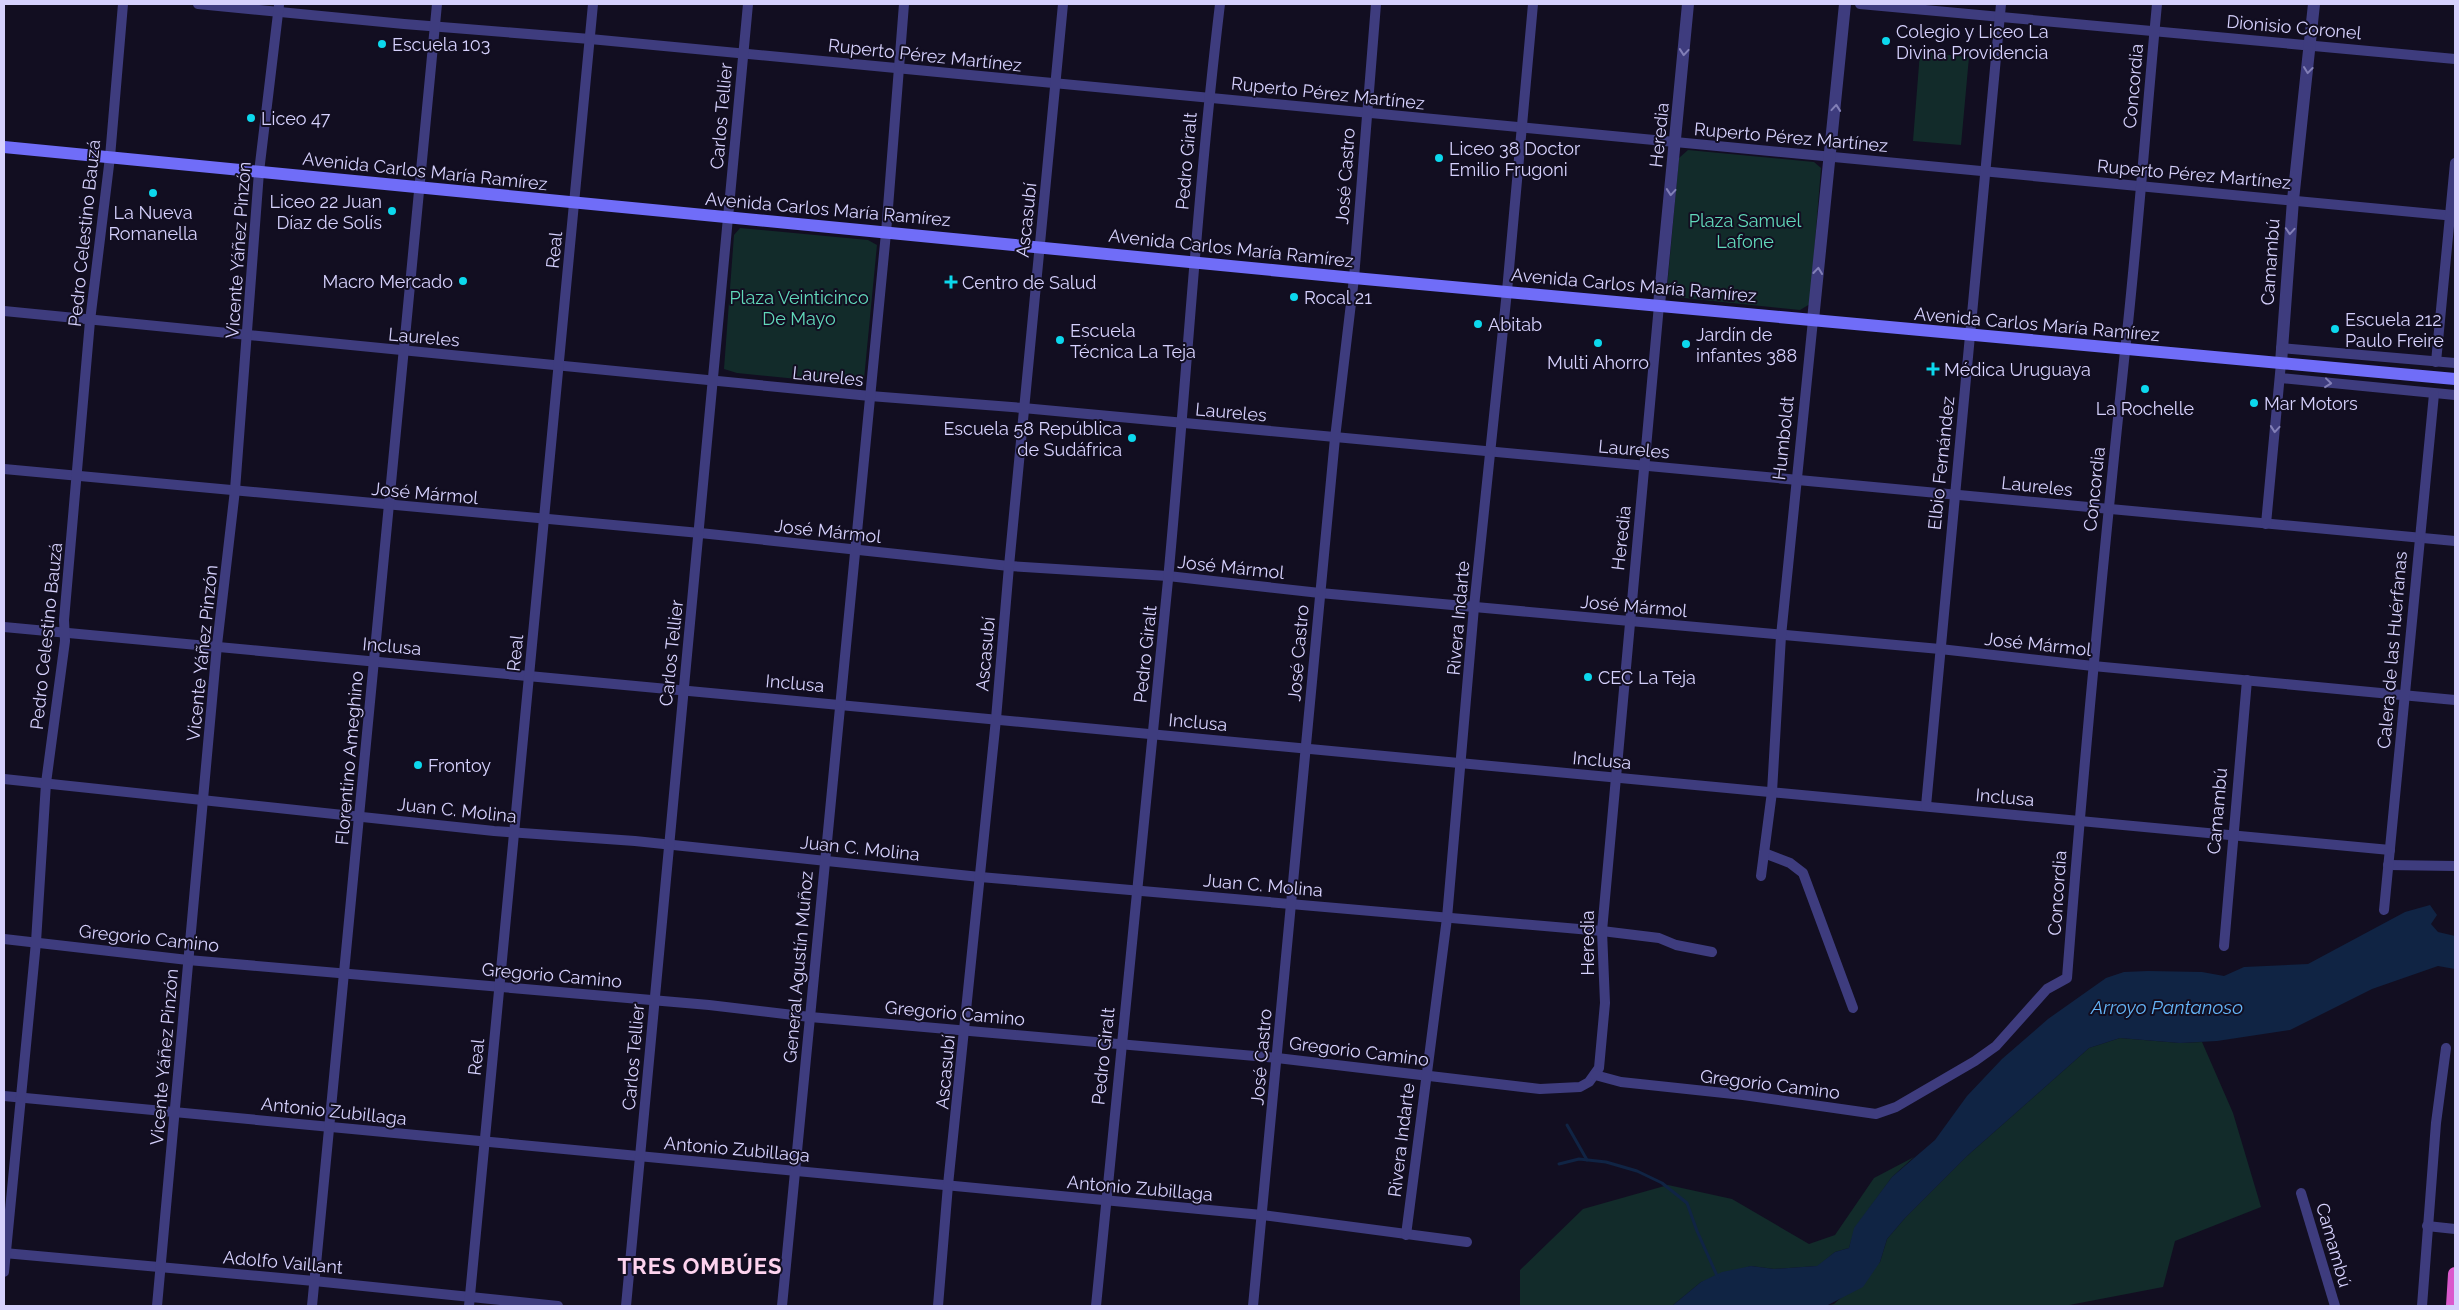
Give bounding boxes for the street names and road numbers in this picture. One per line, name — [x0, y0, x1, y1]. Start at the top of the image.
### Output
street label: Dionisio Coronel — [2226, 11, 2363, 43]
street label: Ruperto Pérez Martínez — [827, 34, 1023, 76]
street label: Concordia — [2119, 43, 2147, 129]
street label: Carlos Tellier — [706, 61, 736, 170]
street label: Ruperto Pérez Martínez — [1230, 72, 1426, 114]
street label: Heredia — [1645, 101, 1673, 169]
street label: Pedro Giralt — [1171, 111, 1201, 211]
street label: Ruperto Pérez Martínez — [1693, 118, 1889, 156]
street label: José Castro — [1331, 127, 1359, 225]
street label: Pedro Celestino Bauzá — [64, 138, 104, 328]
street label: Avenida Carlos María Ramírez — [301, 148, 549, 194]
street label: Ruperto Pérez Martínez — [2096, 155, 2292, 193]
street label: Vicente Yáñez Pinzón — [221, 161, 255, 339]
street label: Ascasubí — [1012, 182, 1040, 258]
street label: Avenida Carlos María Ramírez — [704, 188, 952, 230]
street label: Camambú — [2256, 218, 2284, 306]
street label: Avenida Carlos María Ramírez — [1107, 225, 1355, 271]
street label: Real — [542, 231, 566, 269]
street label: Avenida Carlos María Ramírez — [1510, 264, 1758, 306]
street label: Avenida Carlos María Ramírez — [1913, 303, 2161, 345]
street label: Laureles — [387, 323, 461, 351]
street label: Laureles — [791, 362, 865, 390]
street label: Humboldt — [1768, 395, 1798, 481]
street label: Elbio Fernández — [1924, 395, 1958, 531]
street label: Laureles — [1194, 398, 1268, 426]
street label: Laureles — [1597, 435, 1671, 463]
street label: Concordia — [2079, 446, 2109, 532]
street label: Laureles — [2000, 472, 2074, 500]
street label: José Mármol — [371, 478, 479, 508]
street label: Heredia — [1607, 504, 1635, 572]
street label: José Mármol — [774, 515, 882, 547]
street label: Pedro Celestino Bauzá — [26, 541, 66, 731]
street label: Calera de las Huérfanas — [2373, 550, 2411, 750]
street label: José Mármol — [1177, 551, 1285, 583]
street label: Rivera Indarte — [1443, 559, 1474, 676]
street label: Vicente Yáñez Pinzón — [182, 564, 222, 742]
street label: José Mármol — [1580, 591, 1688, 621]
street label: Carlos Tellier — [655, 598, 687, 707]
street label: Pedro Giralt — [1129, 604, 1161, 704]
street label: José Castro — [1283, 604, 1313, 702]
street label: Ascasubí — [971, 616, 999, 692]
street label: José Mármol — [1984, 628, 2092, 660]
street label: Inclusa — [362, 633, 422, 659]
street label: Real — [503, 634, 527, 672]
street label: Florentino Ameghino — [331, 670, 367, 846]
street label: Inclusa — [765, 670, 825, 696]
street label: Inclusa — [1168, 709, 1228, 735]
street label: Inclusa — [1572, 747, 1632, 773]
street label: Camambú — [2203, 767, 2231, 855]
street label: Inclusa — [1975, 784, 2035, 810]
street label: Juan C. Molina — [396, 793, 518, 827]
street label: Juan C. Molina — [799, 831, 921, 865]
street label: Concordia — [2044, 850, 2070, 936]
street label: Juan C. Molina — [1202, 869, 1324, 901]
street label: General Agustín Muñoz — [779, 870, 817, 1064]
street label: Heredia — [1577, 910, 1598, 976]
street label: Gregorio Camino — [78, 920, 220, 956]
street label: Gregorio Camino — [481, 958, 623, 992]
street label: Vicente Yáñez Pinzón — [146, 968, 182, 1146]
street label: Gregorio Camino — [884, 996, 1026, 1030]
street label: Carlos Tellier — [618, 1002, 648, 1111]
street label: Pedro Giralt — [1087, 1006, 1119, 1106]
street label: José Castro — [1246, 1008, 1276, 1106]
street label: Gregorio Camino — [1288, 1032, 1430, 1070]
street label: Ascasubí — [931, 1034, 959, 1110]
street label: Real — [464, 1038, 488, 1076]
street label: Gregorio Camino — [1699, 1065, 1841, 1103]
street label: Rivera Indarte — [1384, 1081, 1418, 1198]
street label: Antonio Zubillaga — [260, 1093, 408, 1129]
street label: Antonio Zubillaga — [663, 1132, 811, 1166]
street label: Antonio Zubillaga — [1066, 1171, 1214, 1205]
street label: Camambú — [2312, 1200, 2356, 1290]
street label: Adolfo Vaillant — [222, 1246, 344, 1278]

